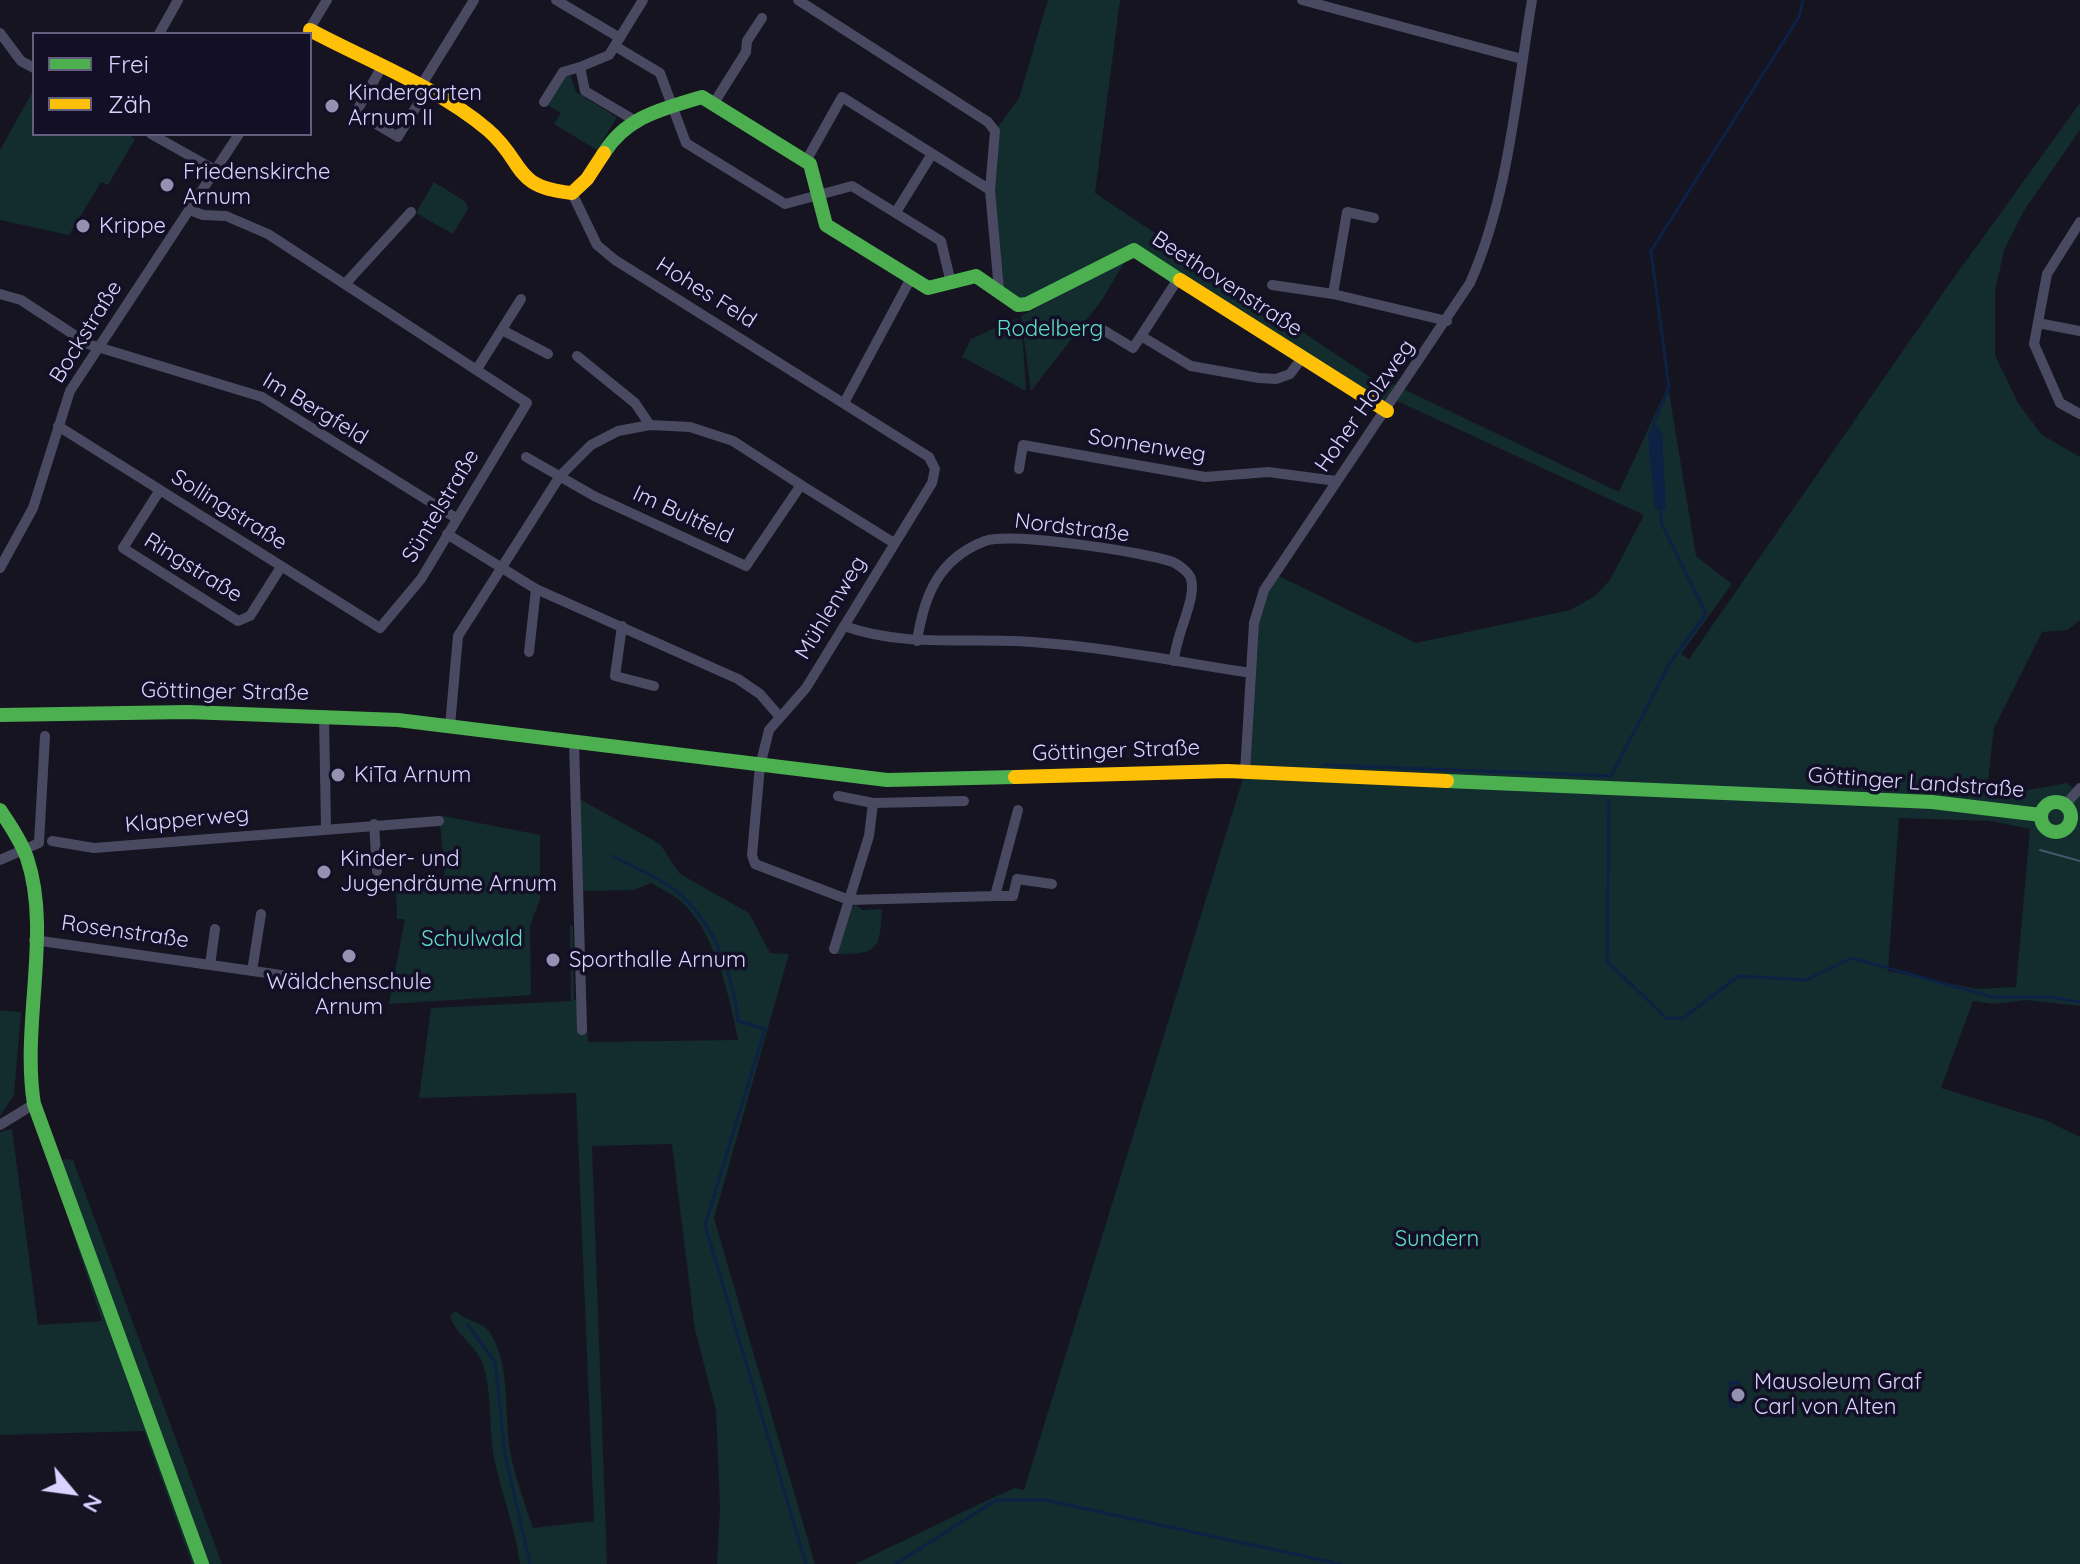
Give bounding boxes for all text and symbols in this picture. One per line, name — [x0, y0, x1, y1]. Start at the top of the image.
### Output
legend — [32, 32, 312, 136]
text: Frei — [108, 49, 149, 79]
place label: Kindergarten Arnum II — [348, 80, 482, 132]
text: Zäh — [108, 89, 152, 119]
marker: Kindergarten Arnum II — [323, 97, 341, 115]
place label: Friedenskirche Arnum — [183, 159, 330, 210]
marker: Friedenskirche Arnum — [158, 176, 176, 194]
place label: Krippe — [99, 213, 166, 239]
marker: Krippe — [74, 217, 92, 235]
street label: Beethovenstraße — [1147, 226, 1307, 342]
street label: Hohes Feld — [651, 252, 761, 334]
street label: Bockstraße — [44, 276, 128, 388]
park label: Rodelberg — [997, 316, 1103, 342]
street label: Hoher Holzweg — [1309, 335, 1421, 477]
street label: Im Bergfeld — [258, 367, 372, 451]
street label: Sonnenweg — [1086, 424, 1208, 468]
street label: Süntelstraße — [397, 445, 485, 567]
street label: Sollingstraße — [166, 464, 292, 556]
street label: Im Bultfeld — [628, 480, 738, 550]
street label: Nordstraße — [1013, 508, 1131, 548]
street label: Ringstraße — [139, 527, 247, 609]
street label: Mühlenweg — [790, 552, 872, 664]
street label: Göttinger Straße — [141, 677, 309, 707]
street label: Göttinger Straße — [1031, 735, 1201, 767]
place label: KiTa Arnum — [354, 762, 471, 788]
street label: Göttinger Landstraße — [1807, 762, 2025, 804]
marker: KiTa Arnum — [329, 766, 347, 784]
street label: Klapperweg — [124, 801, 250, 839]
place label: Kinder- und Jugendräume Arnum — [340, 846, 557, 898]
marker: Kinder- und Jugendräume Arnum — [315, 863, 333, 881]
street label: Rosenstraße — [60, 910, 190, 954]
park label: Schulwald — [421, 926, 523, 952]
marker: Wäldchenschule Arnum — [340, 947, 358, 965]
place label: Sporthalle Arnum — [569, 947, 746, 973]
marker: Sporthalle Arnum — [544, 951, 562, 969]
place label: Wäldchenschule Arnum — [266, 969, 432, 1020]
park label: Sundern — [1395, 1226, 1479, 1252]
place label: Mausoleum Graf Carl von Alten — [1754, 1369, 1922, 1420]
marker: Mausoleum Graf Carl von Alten — [1729, 1386, 1747, 1404]
north arrow — [32, 1452, 112, 1532]
text: N — [77, 1490, 109, 1517]

